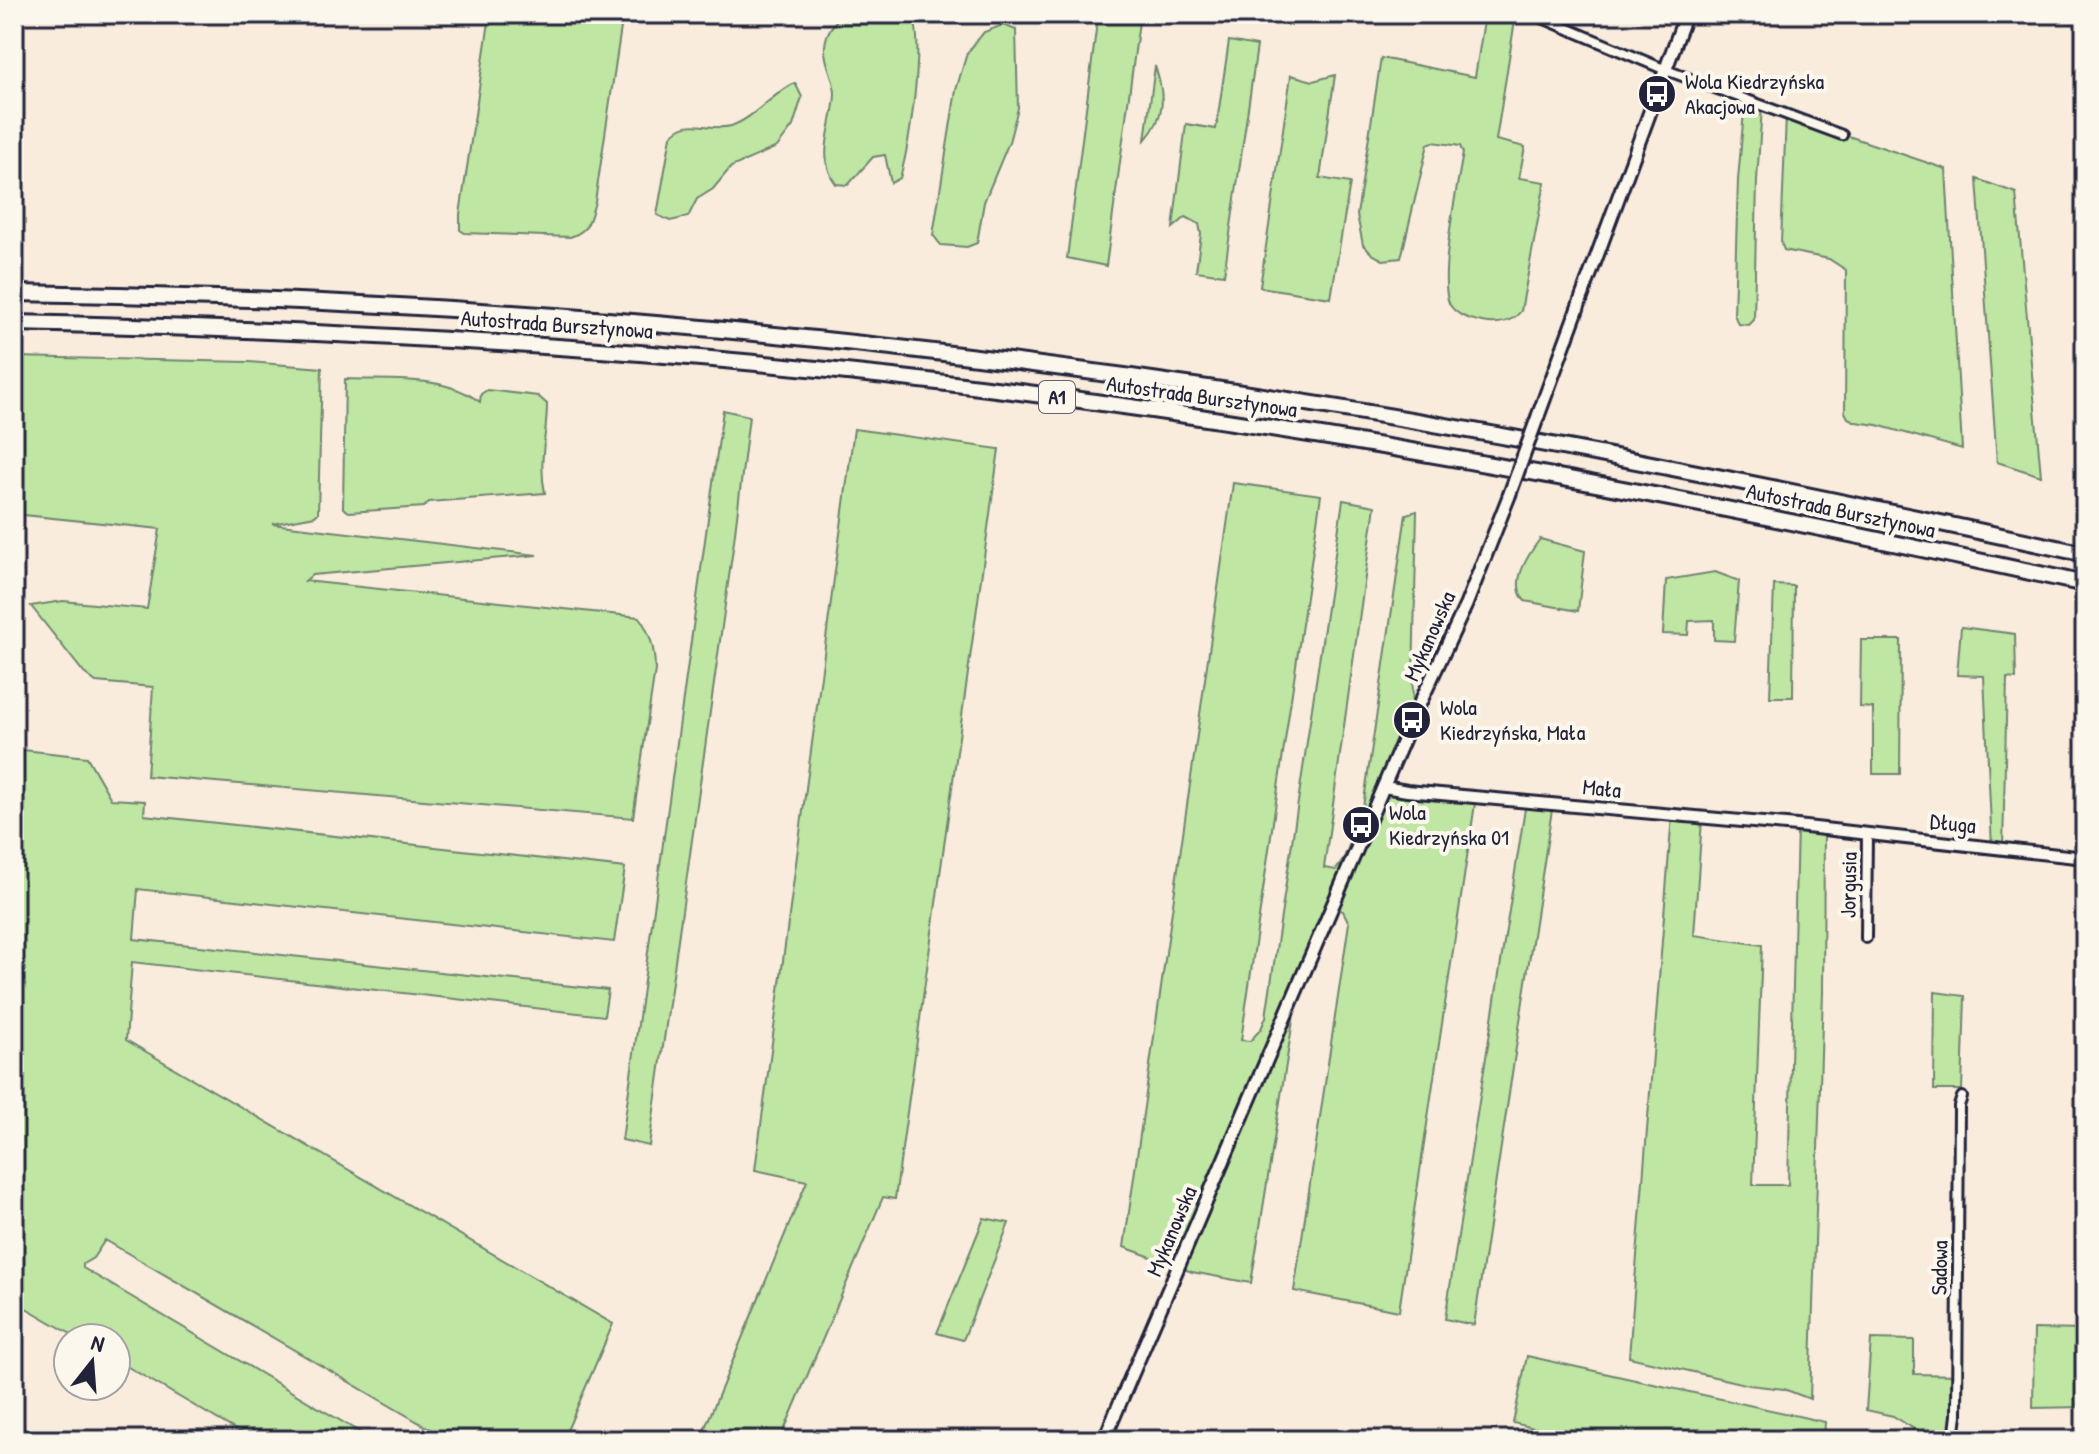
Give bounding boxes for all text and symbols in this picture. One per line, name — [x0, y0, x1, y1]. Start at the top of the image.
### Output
place label: Wola Kiedrzyńska Akacjowa — [1685, 66, 1824, 121]
bus stop icon: Wola Kiedrzyńska Akacjowa — [1636, 73, 1678, 115]
street label: Autostrada Bursztynowa — [460, 302, 654, 346]
street label: Autostrada Bursztynowa — [1105, 368, 1300, 424]
road number: A1 — [1039, 381, 1075, 413]
street label: Autostrada Bursztynowa — [1744, 475, 1938, 545]
street label: Mykanowska — [1396, 586, 1462, 686]
place label: Wola Kiedrzyńska, Mała — [1440, 692, 1586, 747]
bus stop icon: Wola Kiedrzyńska, Mała — [1391, 699, 1433, 741]
street label: Mała — [1581, 771, 1623, 805]
place label: Wola Kiedrzyńska 01 — [1389, 797, 1509, 852]
bus stop icon: Wola Kiedrzyńska 01 — [1340, 804, 1382, 846]
street label: Długa — [1929, 806, 1978, 840]
street label: Jorgusia — [1832, 851, 1864, 918]
street label: Mykanowska — [1139, 1181, 1204, 1281]
street label: Sadowa — [1924, 1240, 1954, 1296]
north arrow — [52, 1322, 132, 1402]
text: N — [88, 1327, 108, 1359]

